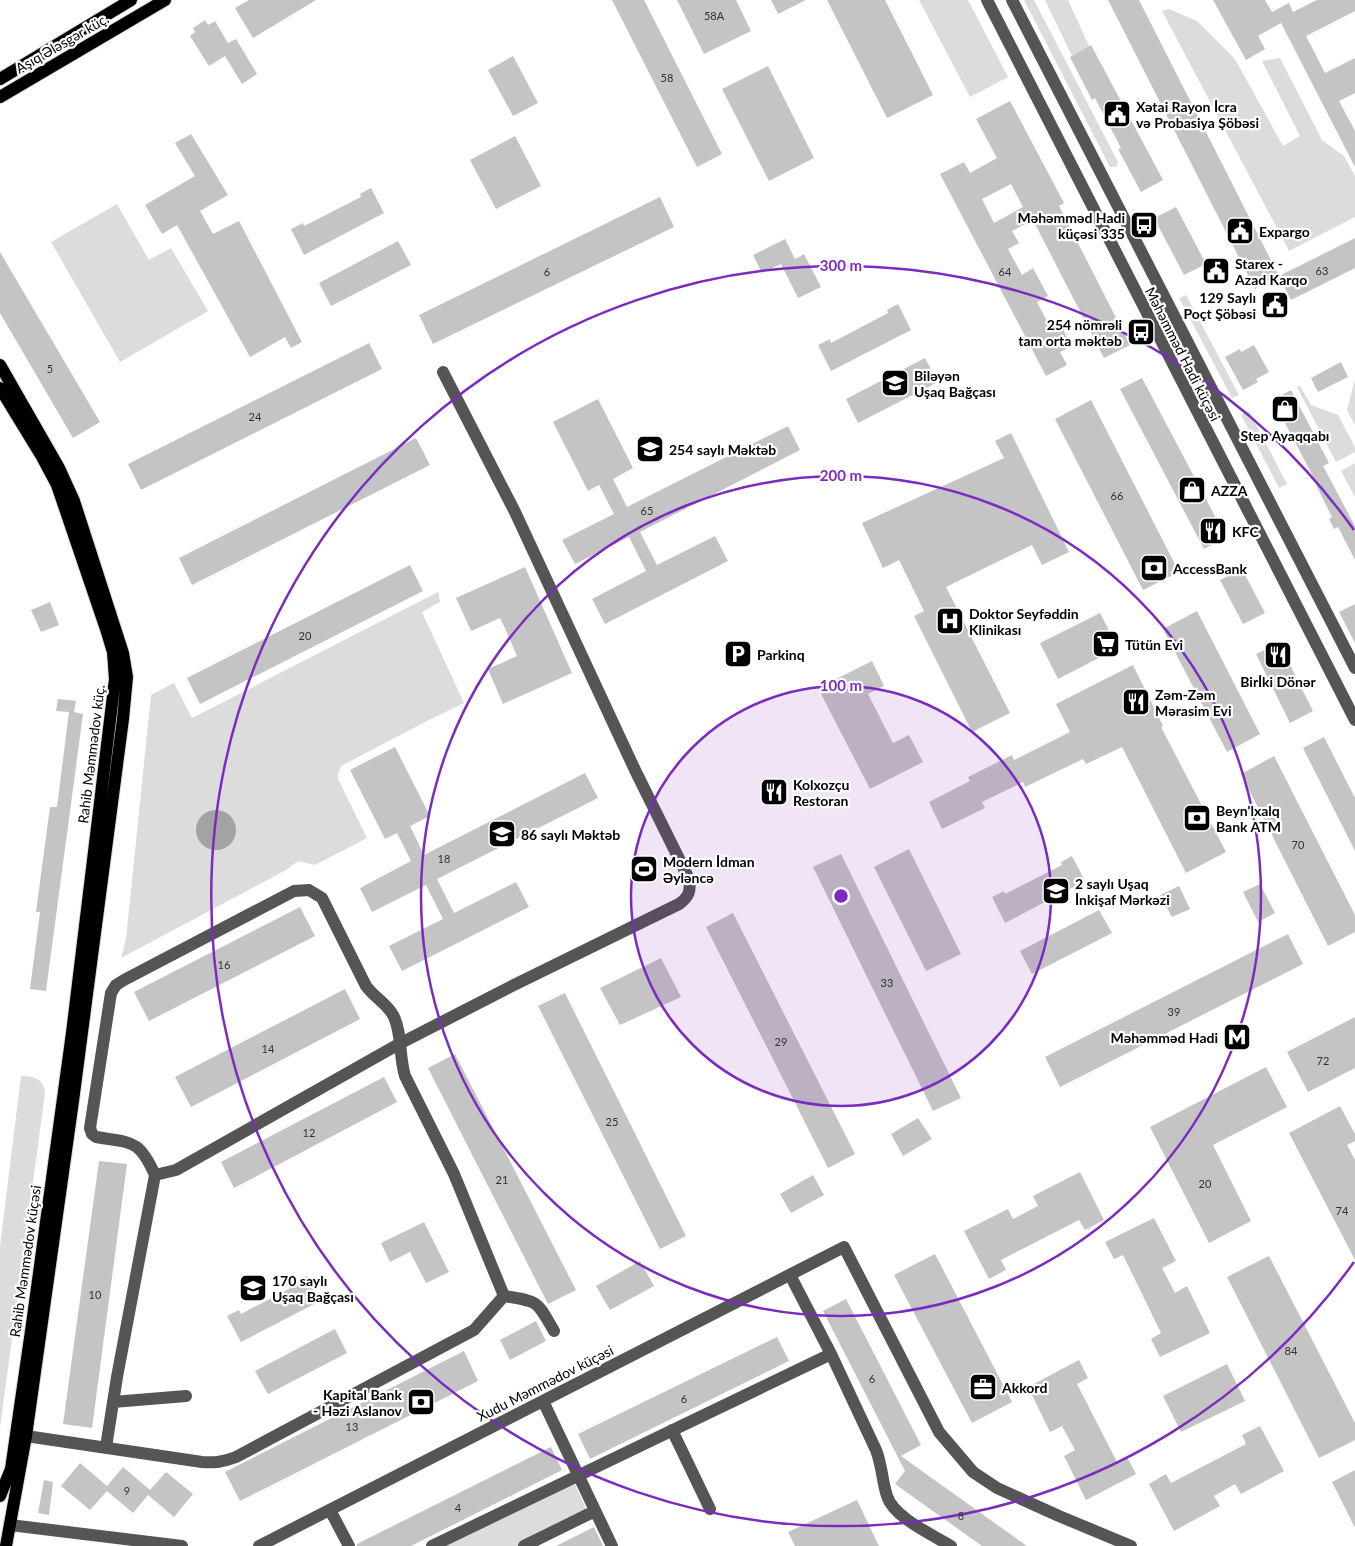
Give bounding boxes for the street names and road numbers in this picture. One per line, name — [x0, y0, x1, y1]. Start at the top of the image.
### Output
street label: Aşıq Ələsgər küç. — [12, 9, 112, 77]
street label: Məhəmməd Hadi küçəsi — [1142, 284, 1224, 424]
street label: Rahib Məmmədov küç. — [74, 684, 108, 824]
street label: Rahib Məmmədov küçəsi — [6, 1184, 44, 1338]
street label: Xudu Məmmədov küçəsi — [474, 1341, 616, 1425]

